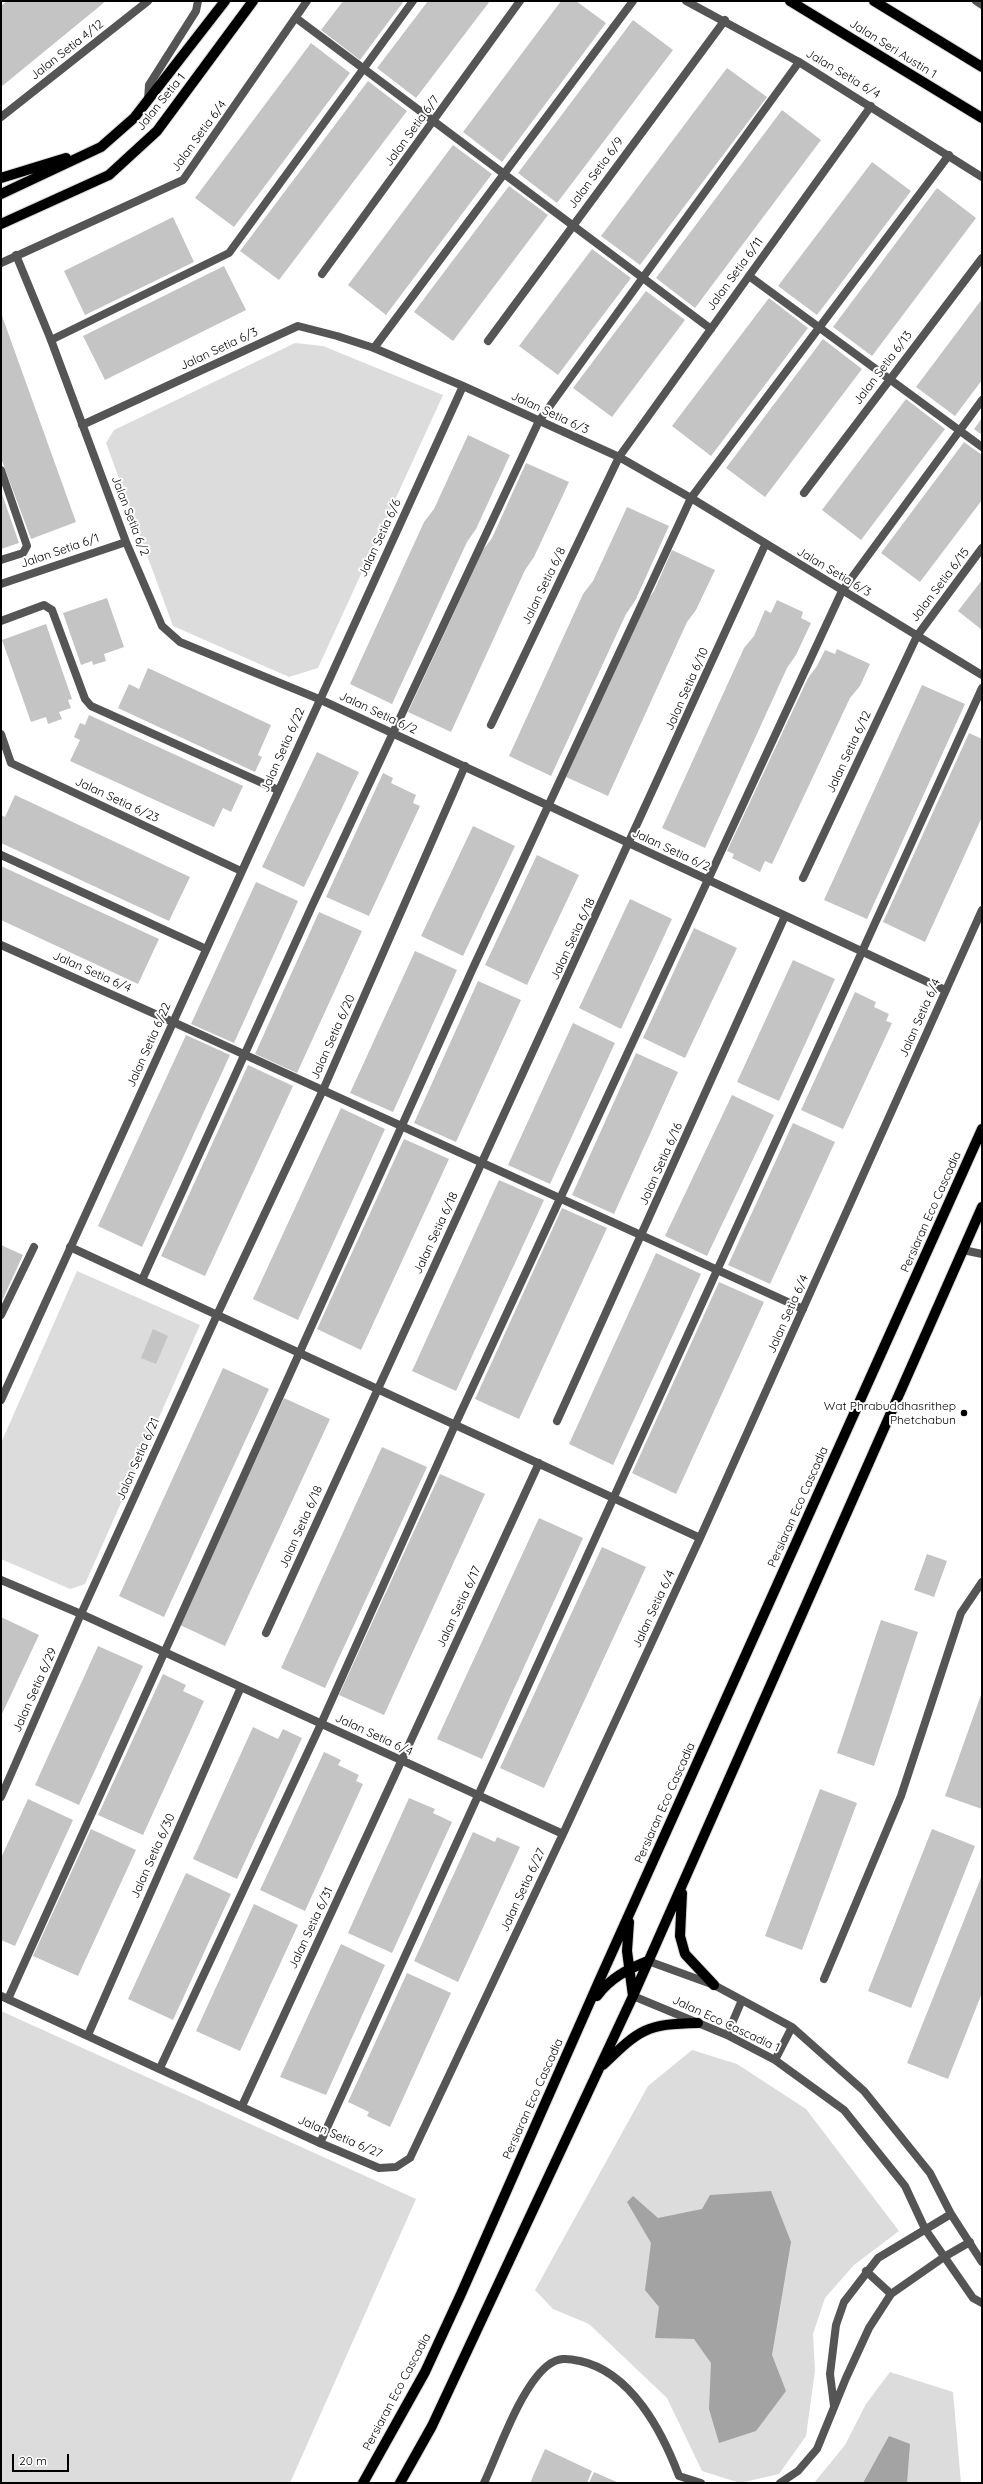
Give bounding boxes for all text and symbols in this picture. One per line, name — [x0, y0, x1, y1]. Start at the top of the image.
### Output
street label: Jalan Seri Austin 1 — [847, 16, 939, 82]
street label: Jalan Setia 4/12 — [28, 17, 106, 83]
street label: Jalan Setia 6/4 — [803, 46, 883, 102]
street label: Jalan Setia 1 — [134, 70, 188, 134]
street label: Jalan Setia 6/7 — [381, 93, 443, 169]
street label: Jalan Setia 6/4 — [168, 98, 230, 174]
street label: Jalan Setia 6/9 — [565, 135, 627, 211]
street label: Jalan Setia 6/11 — [704, 235, 766, 313]
street label: Jalan Setia 6/3 — [178, 325, 260, 373]
street label: Jalan Setia 6/13 — [851, 328, 915, 408]
street label: Jalan Setia 6/3 — [509, 389, 591, 437]
street label: Jalan Setia 6/2 — [108, 474, 152, 558]
street label: Jalan Setia 6/6 — [356, 497, 404, 579]
street label: Jalan Setia 6/1 — [19, 531, 101, 571]
street label: Jalan Setia 6/3 — [794, 544, 874, 600]
street label: Jalan Setia 6/8 — [519, 545, 569, 627]
street label: Jalan Setia 6/15 — [908, 545, 972, 625]
street label: Jalan Setia 6/10 — [662, 645, 712, 733]
street label: Jalan Setia 6/2 — [337, 689, 419, 737]
street label: Jalan Setia 6/22 — [258, 705, 308, 795]
street label: Jalan Setia 6/12 — [824, 709, 874, 795]
street label: Jalan Setia 6/23 — [73, 774, 161, 826]
street label: Jalan Setia 6/2 — [630, 826, 712, 874]
street label: Jalan Setia 6/18 — [548, 896, 598, 982]
street label: Jalan Setia 6/4 — [51, 948, 133, 996]
street label: Jalan Setia 6/4 — [896, 977, 944, 1059]
street label: Jalan Setia 6/20 — [308, 992, 358, 1082]
street label: Jalan Setia 6/22 — [124, 1000, 174, 1090]
street label: Jalan Setia 6/16 — [636, 1121, 686, 1207]
street label: Persiaran Eco Cascadia — [898, 1149, 964, 1275]
street label: Jalan Setia 6/18 — [411, 1190, 461, 1276]
street label: Jalan Setia 6/4 — [764, 1273, 812, 1355]
place label: Wat Phrabuddhasrithep Phetchabun — [824, 1399, 956, 1427]
marker: Wat Phrabuddhasrithep Phetchabun — [959, 1408, 969, 1418]
street label: Jalan Setia 6/21 — [113, 1415, 163, 1503]
street label: Persiaran Eco Cascadia — [765, 1444, 831, 1570]
street label: Jalan Setia 6/18 — [276, 1484, 326, 1570]
street label: Jalan Setia 6/17 — [434, 1564, 484, 1650]
street label: Jalan Setia 6/4 — [630, 1568, 678, 1650]
street label: Jalan Setia 6/29 — [10, 1645, 60, 1735]
street label: Jalan Setia 6/4 — [333, 1711, 415, 1759]
street label: Persiaran Eco Cascadia — [632, 1740, 698, 1866]
street label: Jalan Setia 6/30 — [128, 1811, 178, 1901]
street label: Jalan Setia 6/27 — [497, 1846, 549, 1934]
street label: Jalan Setia 6/31 — [286, 1885, 336, 1971]
street label: Jalan Eco Cascadia 1 — [670, 1993, 782, 2055]
street label: Persiaran Eco Cascadia — [500, 2036, 566, 2162]
street label: Jalan Setia 6/27 — [296, 2113, 384, 2161]
street label: Persiaran Eco Cascadia — [360, 2331, 434, 2453]
scale bar — [14, 2446, 71, 2472]
text: 20 m — [19, 2453, 47, 2468]

